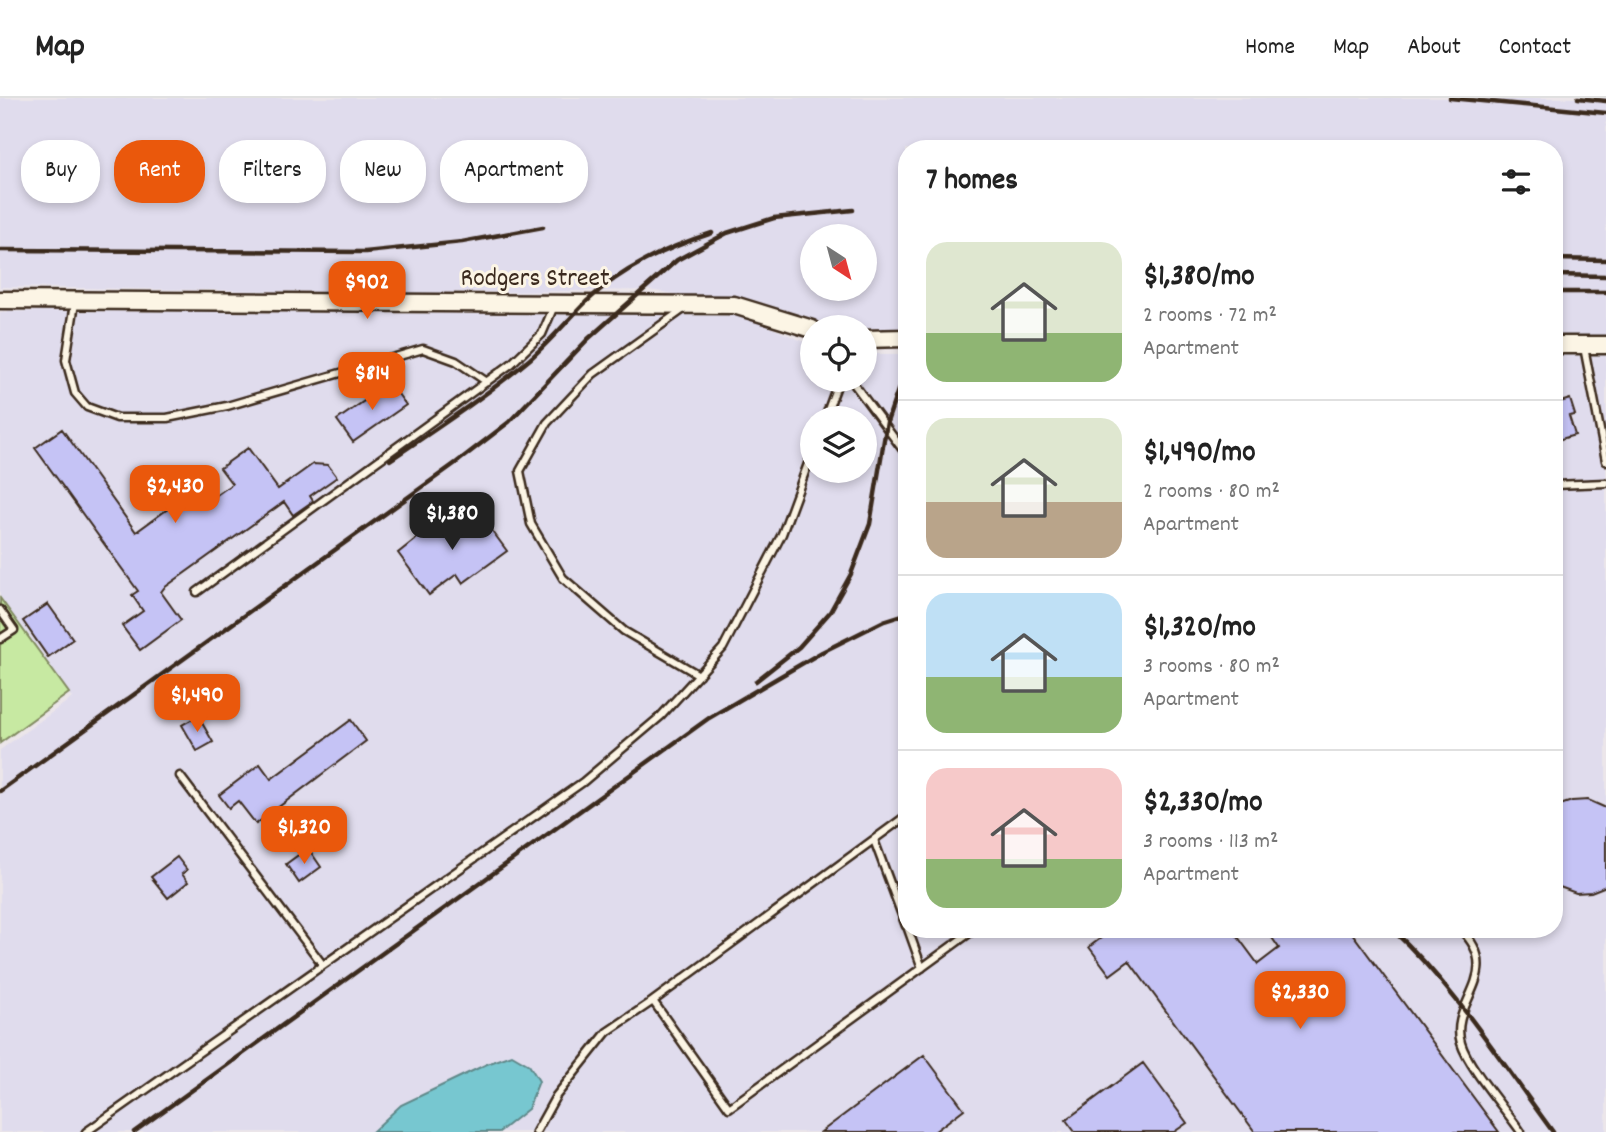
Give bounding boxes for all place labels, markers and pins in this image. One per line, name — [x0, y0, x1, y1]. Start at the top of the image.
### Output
pin: $902 — [326, 262, 408, 321]
pin: $814 — [331, 352, 413, 412]
pin: $2,430 — [118, 466, 232, 525]
pin: $1,380 — [395, 492, 509, 552]
pin: $1,490 — [140, 674, 254, 734]
pin: $1,320 — [247, 806, 361, 866]
pin: $2,330 — [1243, 972, 1357, 1031]

